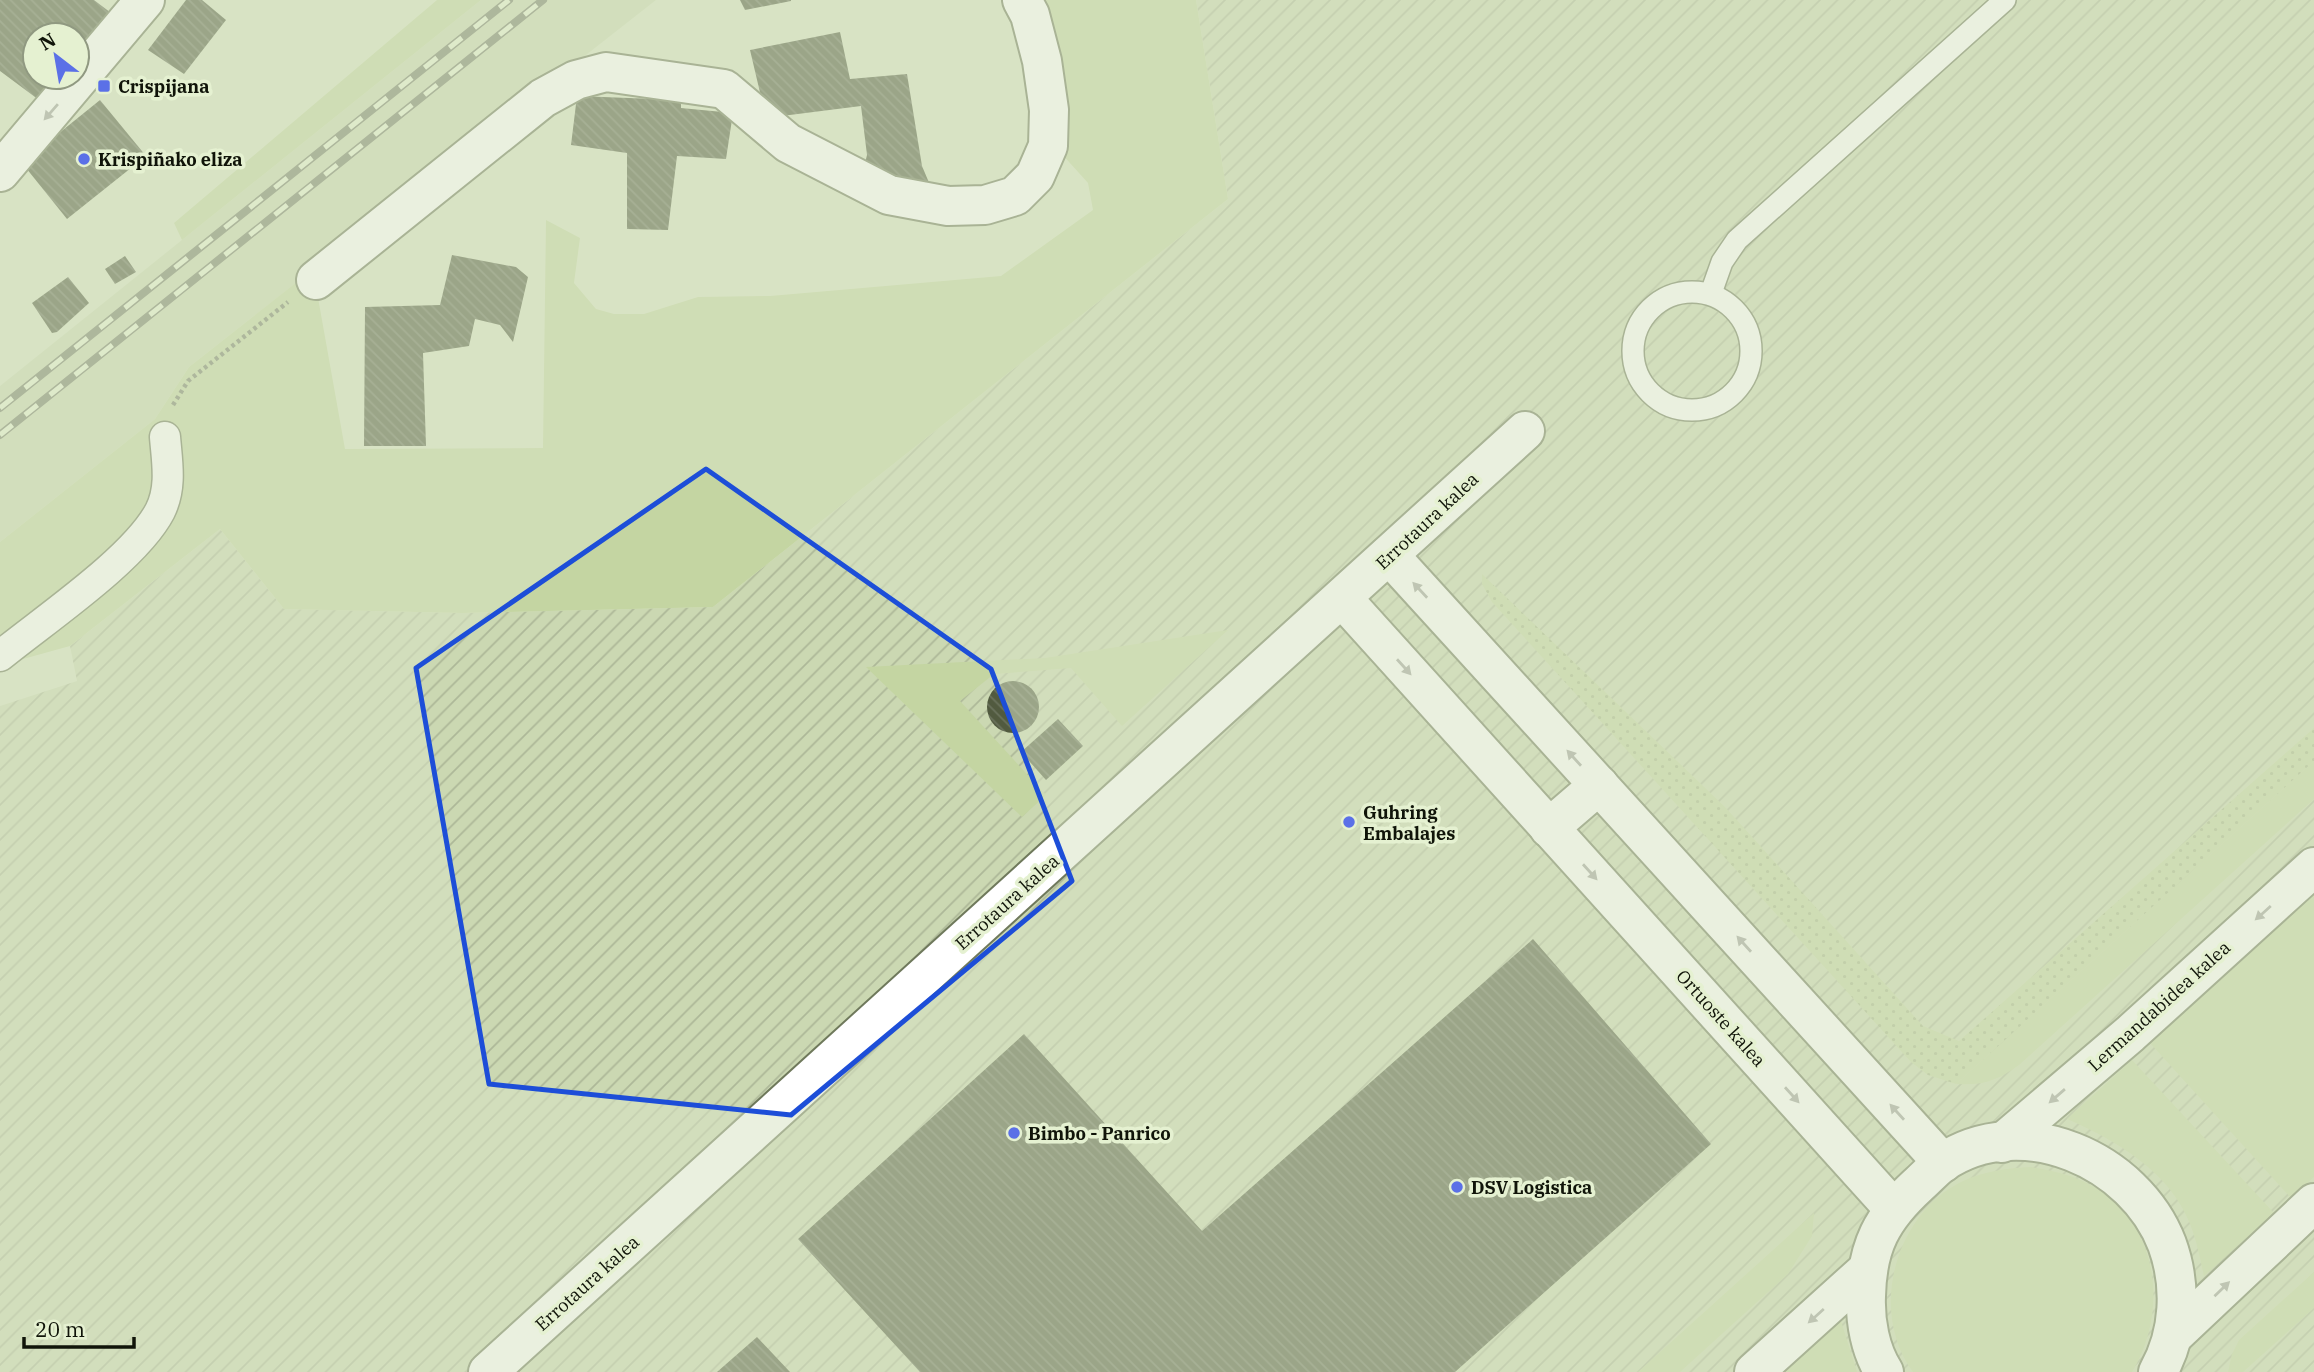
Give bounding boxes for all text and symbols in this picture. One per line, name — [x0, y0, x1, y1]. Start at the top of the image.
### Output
north arrow — [21, 21, 91, 91]
text: N — [35, 27, 60, 56]
place label: Crispijana — [118, 75, 209, 98]
marker: Crispijana — [96, 78, 112, 94]
one-way arrow — [43, 103, 59, 121]
place label: Krispiñako eliza — [98, 148, 242, 171]
marker: Krispiñako eliza — [76, 151, 92, 167]
street label: Errotaura kalea — [1371, 467, 1483, 575]
one-way arrow — [1413, 582, 1429, 599]
one-way arrow — [1396, 658, 1412, 676]
one-way arrow — [1566, 749, 1582, 767]
place label: Guhring Embalajes — [1363, 801, 1455, 845]
marker: Guhring Embalajes — [1341, 814, 1357, 830]
street label: Errotaura kalea — [950, 849, 1064, 955]
one-way arrow — [1581, 863, 1597, 880]
one-way arrow — [2254, 905, 2272, 921]
one-way arrow — [1736, 936, 1752, 953]
street label: Lermandabidea kalea — [2083, 936, 2235, 1076]
street label: Ortuoste kalea — [1671, 965, 1771, 1071]
one-way arrow — [1783, 1086, 1799, 1103]
one-way arrow — [2048, 1088, 2065, 1103]
one-way arrow — [1889, 1103, 1905, 1121]
place label: Bimbo - Panrico — [1028, 1122, 1171, 1145]
marker: Bimbo - Panrico — [1006, 1125, 1022, 1141]
place label: DSV Logistica — [1471, 1176, 1592, 1199]
marker: DSV Logistica — [1449, 1179, 1465, 1195]
street label: Errotaura kalea — [530, 1230, 644, 1336]
one-way arrow — [2213, 1282, 2230, 1298]
scale bar — [24, 1306, 135, 1350]
one-way arrow — [1808, 1308, 1825, 1324]
text: 20 m — [35, 1315, 85, 1343]

